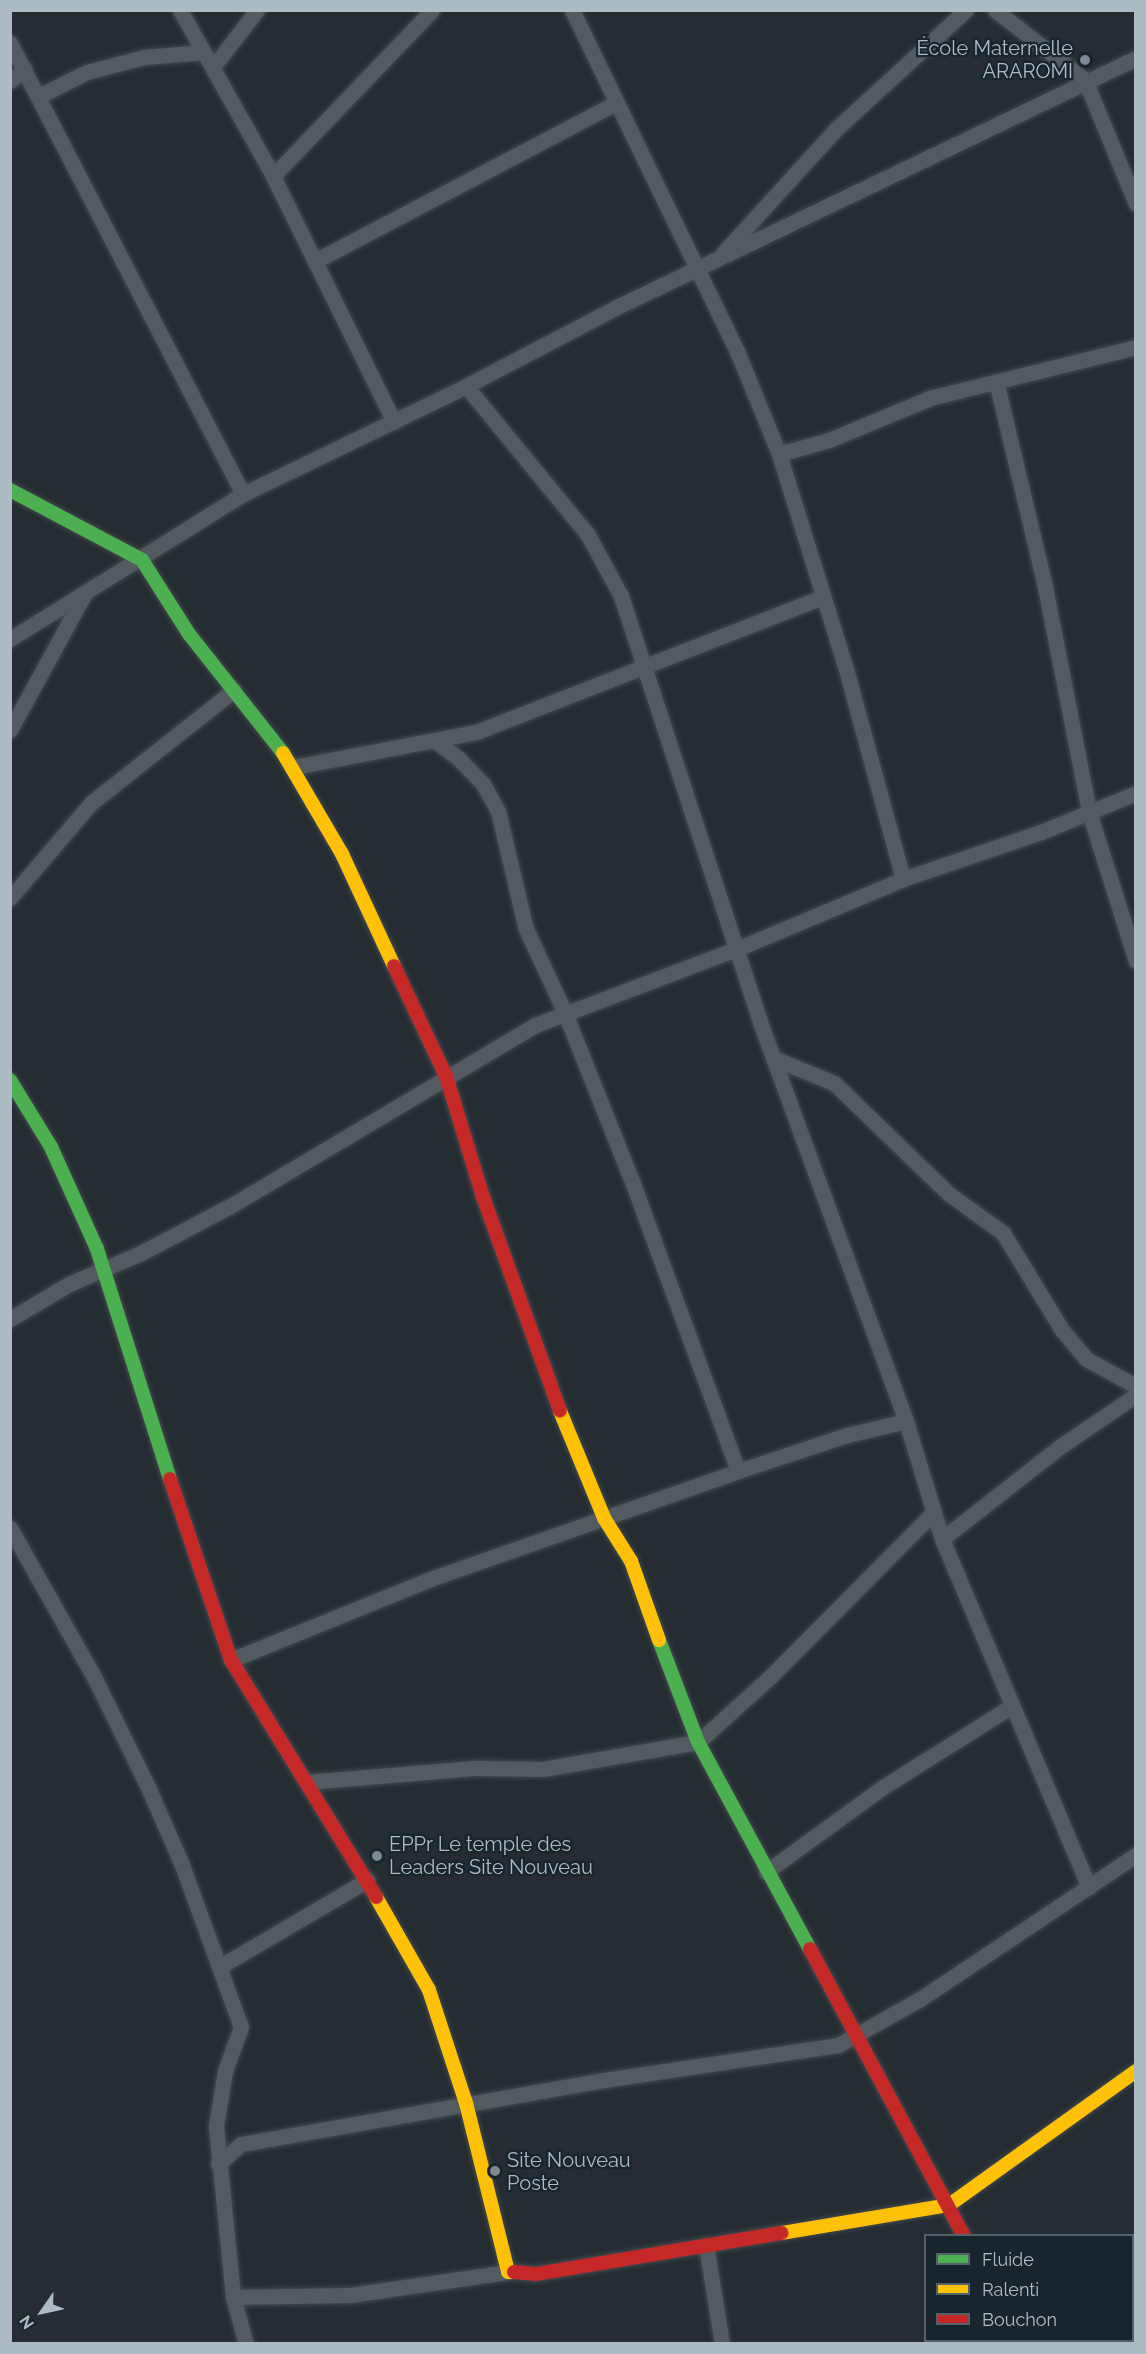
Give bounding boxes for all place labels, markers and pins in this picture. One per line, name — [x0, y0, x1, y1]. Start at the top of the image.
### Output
place label: École Maternelle ARAROMI — [917, 36, 1073, 83]
marker: École Maternelle ARAROMI — [1078, 53, 1092, 67]
place label: EPPr Le temple des Leaders Site Nouveau — [389, 1832, 593, 1879]
marker: EPPr Le temple des Leaders Site Nouveau — [370, 1849, 384, 1863]
place label: Site Nouveau Poste — [507, 2148, 631, 2195]
marker: Site Nouveau Poste — [488, 2164, 502, 2178]

